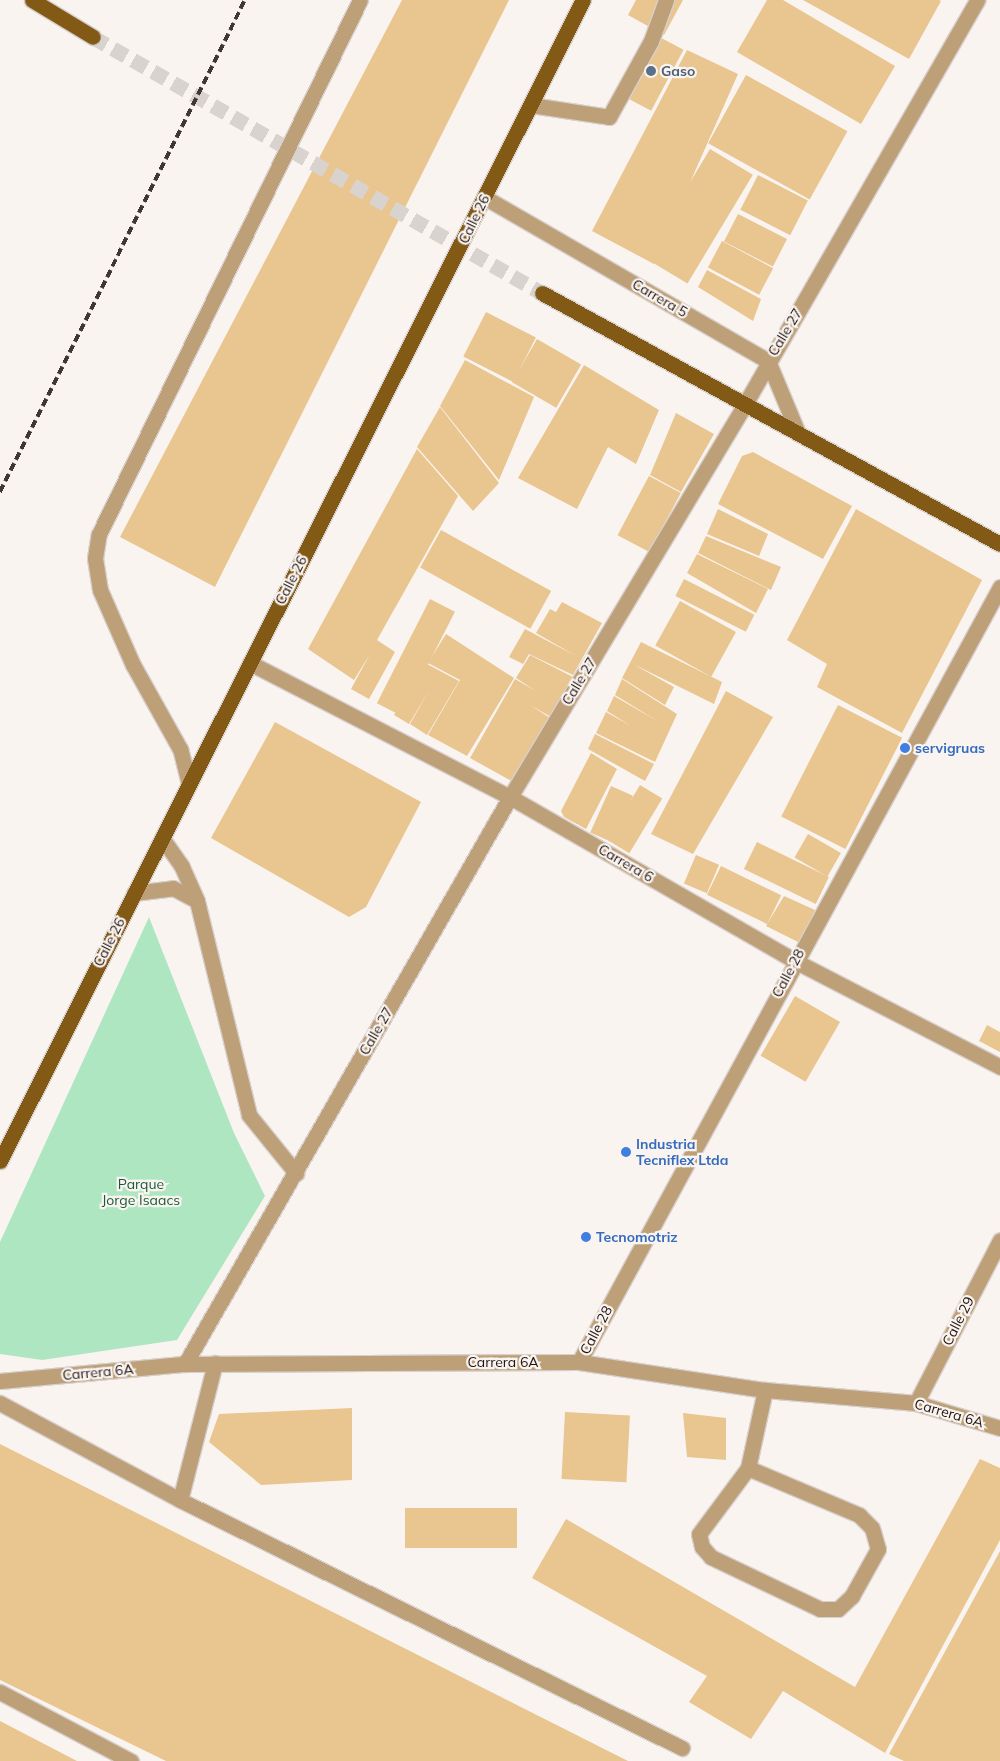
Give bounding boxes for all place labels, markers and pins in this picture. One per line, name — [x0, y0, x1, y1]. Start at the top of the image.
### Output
place label: Gaso — [661, 63, 695, 79]
marker: Gaso — [645, 65, 657, 77]
place label: servigruas — [915, 740, 985, 756]
marker: servigruas — [899, 742, 911, 754]
place label: Industria Tecniflex Ltda — [636, 1136, 728, 1168]
marker: Industria Tecniflex Ltda — [620, 1146, 632, 1158]
place label: Tecnomotriz — [596, 1229, 678, 1245]
marker: Tecnomotriz — [580, 1231, 592, 1243]

